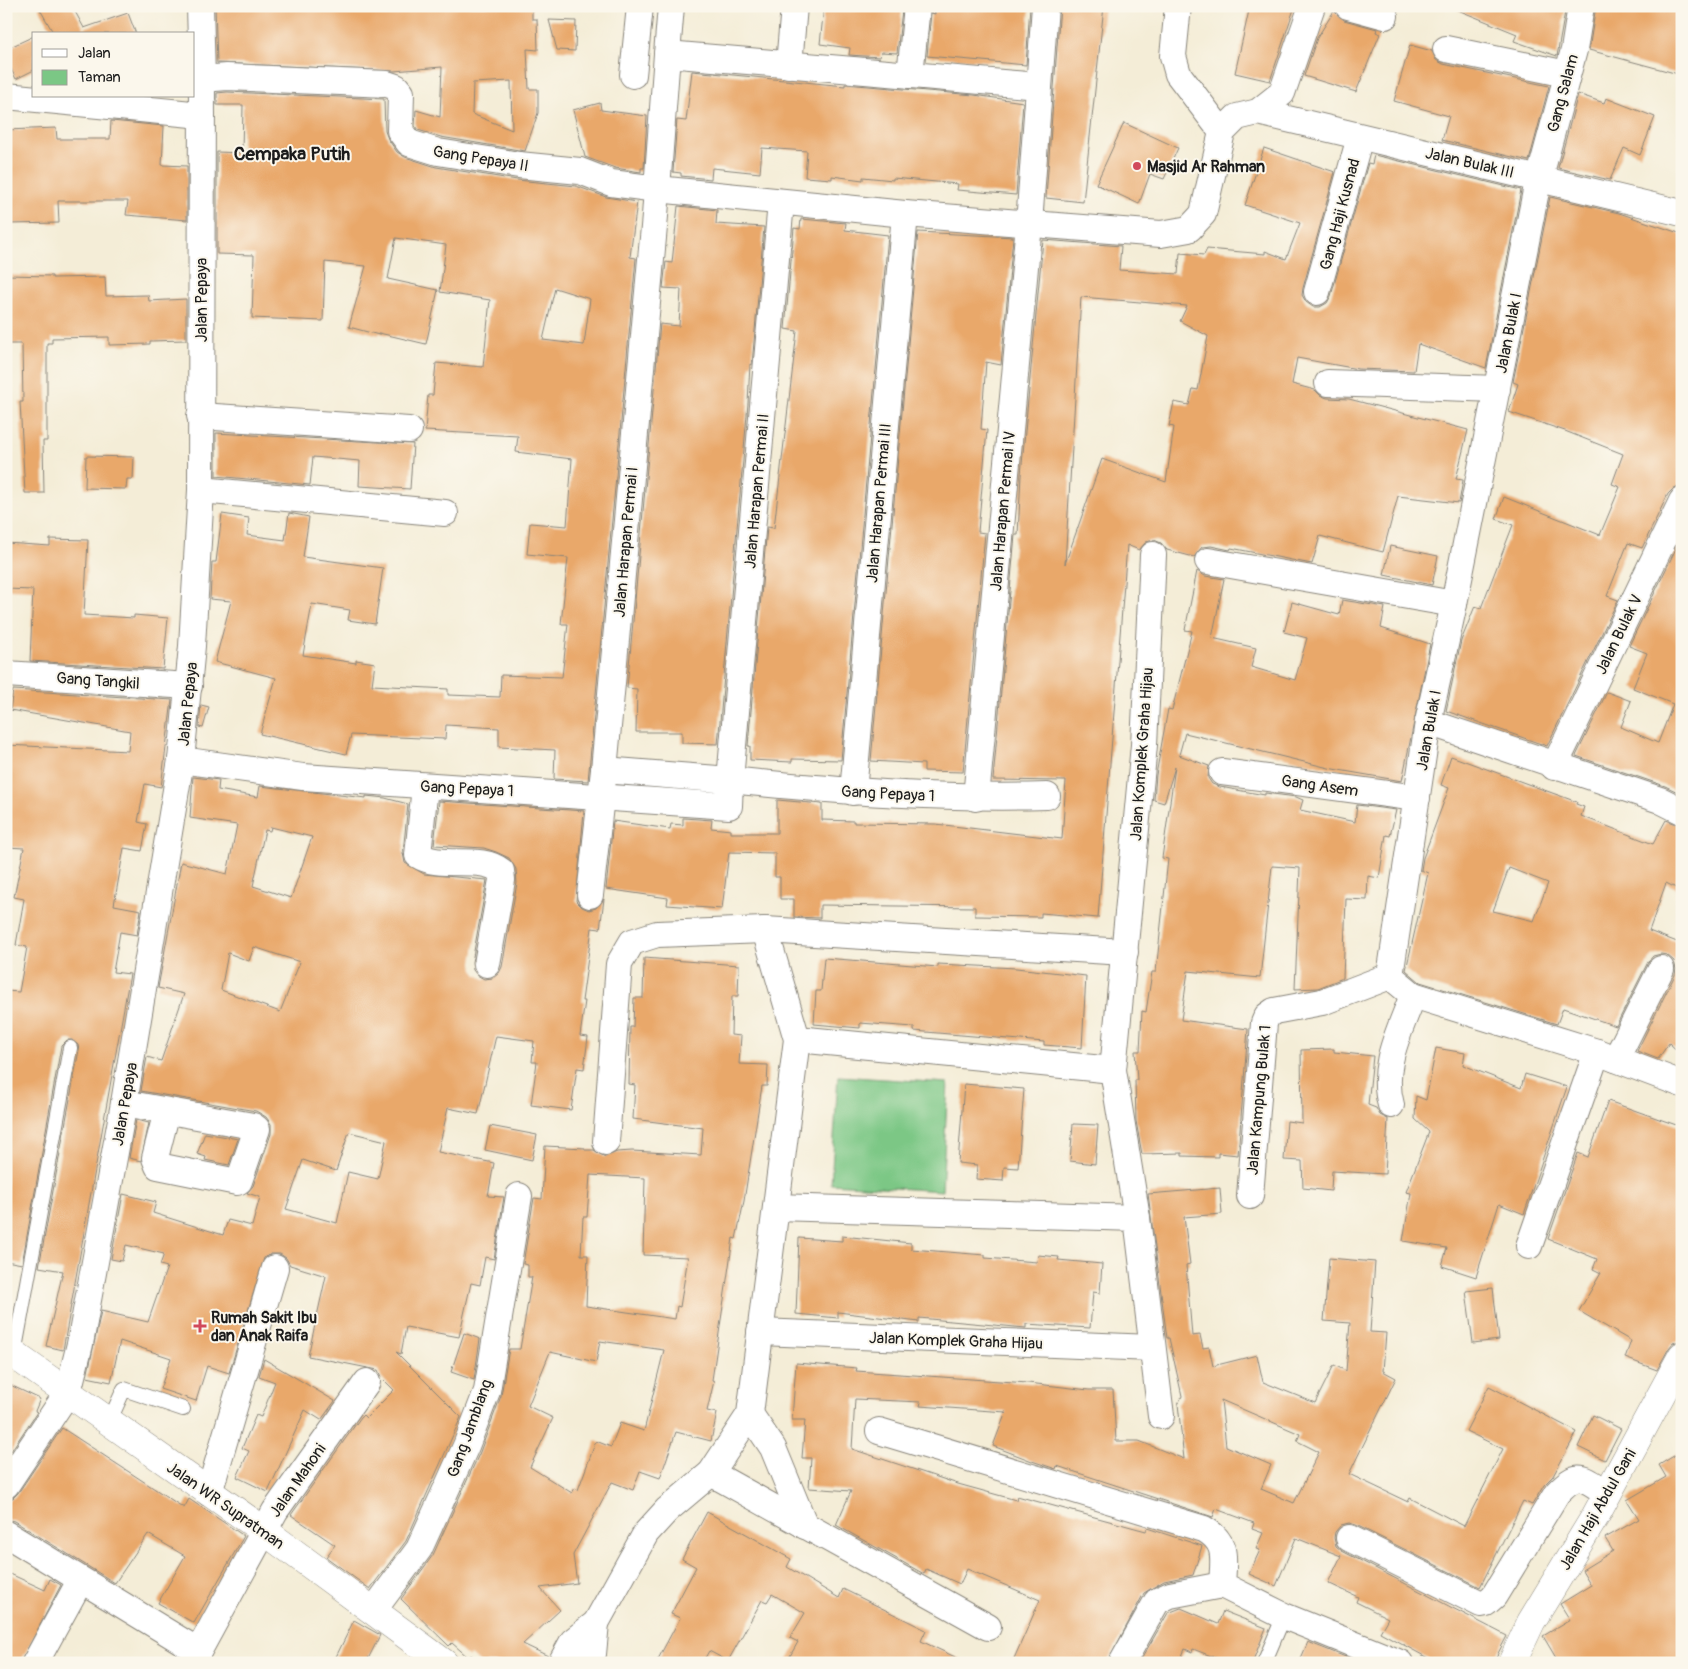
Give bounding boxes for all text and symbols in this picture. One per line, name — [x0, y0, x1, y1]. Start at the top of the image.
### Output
legend — [32, 32, 195, 98]
text: Jalan — [78, 44, 111, 63]
street label: Gang Salam — [1543, 52, 1583, 135]
text: Taman — [78, 68, 121, 87]
district label: Cempaka Putih — [234, 142, 350, 166]
street label: Gang Pepaya II — [432, 142, 530, 176]
street label: Jalan Bulak III — [1423, 143, 1516, 183]
street label: Gang Haji Kusnad — [1315, 156, 1364, 272]
place label: Masjid Ar Rahman — [1147, 157, 1265, 177]
marker: Masjid Ar Rahman — [1131, 160, 1143, 172]
street label: Jalan Pepaya — [192, 258, 212, 342]
street label: Jalan Bulak I — [1491, 291, 1527, 375]
street label: Jalan Harapan Permai II — [740, 413, 774, 569]
street label: Jalan Harapan Permai III — [862, 422, 896, 584]
street label: Jalan Harapan Permai IV — [986, 430, 1020, 592]
street label: Jalan Harapan Permai I — [609, 466, 643, 618]
street label: Jalan Bulak V — [1591, 591, 1647, 678]
street label: Jalan Pepaya — [174, 661, 202, 747]
street label: Jalan Komplek Graha Hijau — [1126, 667, 1158, 842]
street label: Gang Tangkil — [56, 668, 140, 694]
street label: Jalan Bulak I — [1412, 688, 1446, 772]
street label: Gang Asem — [1280, 771, 1360, 801]
street label: Gang Pepaya 1 — [420, 777, 514, 801]
street label: Gang Pepaya 1 — [841, 782, 935, 806]
street label: Jalan Kampung Bulak 1 — [1242, 1024, 1276, 1176]
street label: Jalan Pepaya — [108, 1061, 142, 1147]
place label: Rumah Sakit Ibu dan Anak Raifa — [211, 1308, 317, 1346]
marker: Rumah Sakit Ibu dan Anak Raifa — [193, 1319, 207, 1333]
street label: Jalan Komplek Graha Hijau — [869, 1328, 1043, 1354]
street label: Gang Jamblang — [443, 1376, 497, 1480]
street label: Jalan Mahoni — [265, 1440, 331, 1521]
street label: Jalan Haji Abdul Gani — [1555, 1445, 1641, 1574]
street label: Jalan WR Supratman — [163, 1458, 288, 1554]

